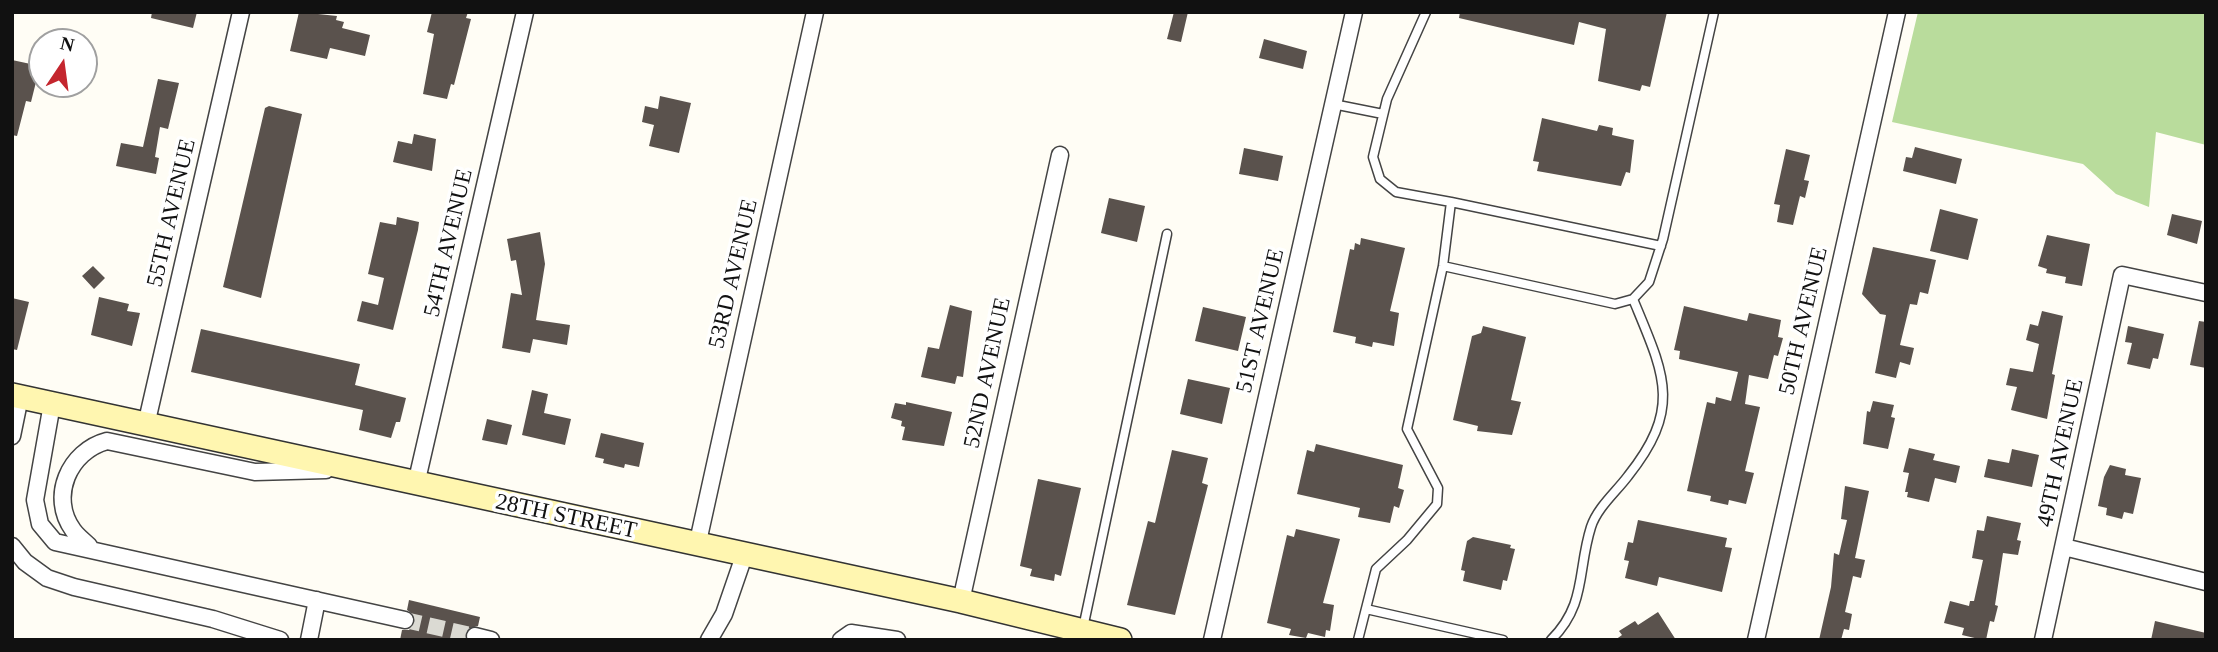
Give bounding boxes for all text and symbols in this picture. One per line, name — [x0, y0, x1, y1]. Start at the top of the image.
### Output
north arrow — [28, 28, 98, 98]
text: N — [58, 32, 76, 56]
street label: 55TH AVENUE — [142, 136, 202, 290]
street label: 54TH AVENUE — [419, 166, 479, 320]
street label: 53RD AVENUE — [703, 197, 765, 351]
street label: 50TH AVENUE — [1774, 244, 1834, 398]
street label: 51ST AVENUE — [1231, 246, 1291, 396]
street label: 52ND AVENUE — [959, 295, 1017, 451]
street label: 49TH AVENUE — [2032, 376, 2090, 530]
street label: 28TH STREET — [493, 489, 639, 545]

